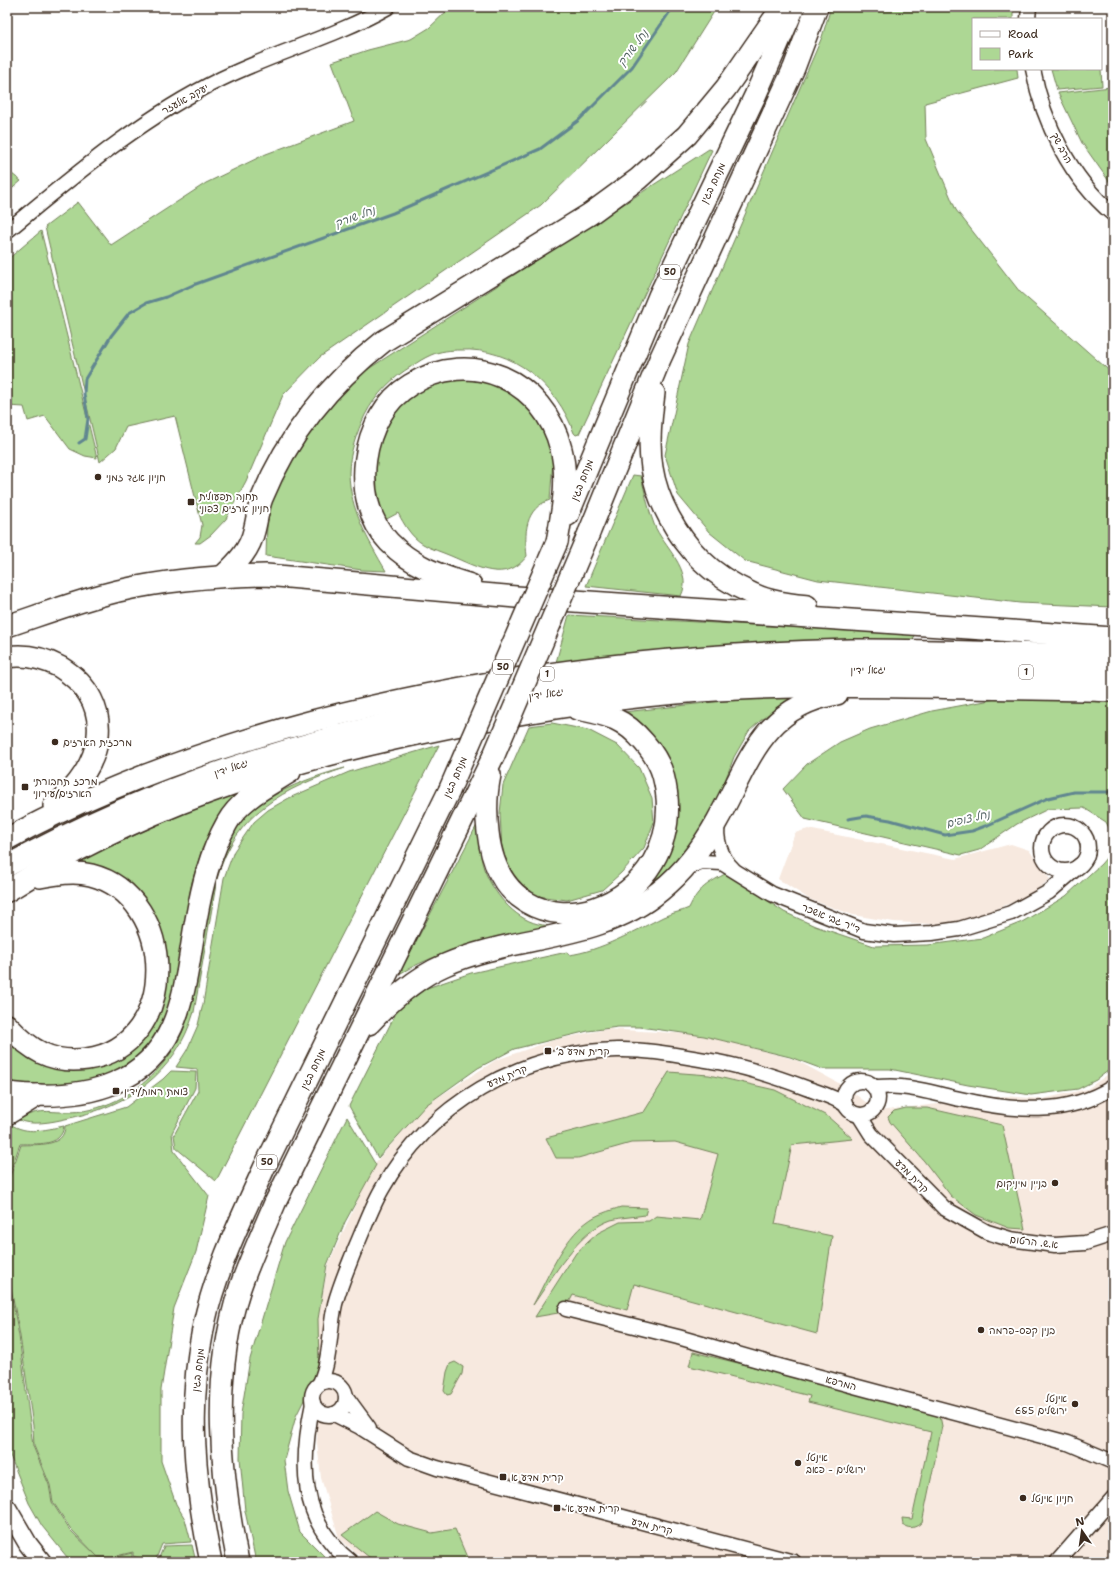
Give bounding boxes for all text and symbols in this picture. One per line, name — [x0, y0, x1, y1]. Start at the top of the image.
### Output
legend — [972, 18, 1102, 70]
water label: נחל שורק — [614, 26, 652, 69]
text: Road — [1008, 26, 1039, 42]
text: Park — [1008, 46, 1034, 62]
street label: יעקב אלעזר — [159, 81, 211, 117]
street label: הרב שך — [1048, 130, 1076, 166]
street label: מנחם בגין — [698, 160, 728, 206]
water label: נחל שורק — [333, 203, 378, 231]
road number: 50 — [660, 265, 680, 279]
street label: מנחם בגין — [568, 457, 596, 503]
place label: חניון אגד זמני — [106, 471, 166, 484]
marker: חניון אגד זמני — [93, 472, 103, 482]
place label: תחנה תפעולית חניון ארזים צפוני — [198, 490, 269, 515]
marker: תחנה תפעולית חניון ארזים צפוני — [186, 497, 196, 507]
road number: 50 — [493, 660, 513, 674]
street label: יגאל ידין — [850, 663, 886, 677]
road number: 1 — [1019, 665, 1033, 679]
road number: 1 — [540, 667, 554, 681]
street label: יגאל ידין — [528, 685, 564, 703]
place label: מרכזית הארזים — [63, 736, 132, 749]
marker: מרכזית הארזים — [50, 737, 60, 747]
street label: מנחם בגין — [440, 754, 470, 800]
street label: יגאל ידין — [212, 756, 250, 780]
place label: מרכז תחבורתי הארזים/עירוני — [33, 775, 98, 800]
marker: מרכז תחבורתי הארזים/עירוני — [20, 782, 30, 792]
water label: נחל צופים — [945, 807, 992, 831]
street label: ד"ר גבי אשכר — [800, 900, 862, 936]
place label: קרית מדע ב׳ — [556, 1045, 609, 1058]
street label: מנחם בגין — [298, 1046, 328, 1092]
marker: קרית מדע ב׳ — [543, 1046, 553, 1056]
street label: קרית מדע — [485, 1062, 529, 1090]
place label: צומת רמות/ידין — [124, 1085, 188, 1098]
marker: צומת רמות/ידין — [111, 1086, 121, 1096]
road number: 50 — [257, 1155, 277, 1169]
street label: קרית מדע — [892, 1156, 932, 1196]
place label: בניין מיניקום — [996, 1177, 1047, 1190]
marker: בניין מיניקום — [1050, 1178, 1060, 1188]
street label: א.ש. הרטום — [1009, 1233, 1059, 1251]
place label: בנין קפס-פרמה — [989, 1324, 1055, 1337]
marker: בנין קפס-פרמה — [976, 1325, 986, 1335]
street label: מנחם בגין — [189, 1347, 207, 1393]
street label: המרפא — [824, 1373, 858, 1393]
place label: אינטל ירושלים 5&6 — [1015, 1392, 1067, 1417]
marker: אינטל ירושלים 5&6 — [1070, 1399, 1080, 1409]
place label: אינטל ירושלים - פאב — [806, 1451, 866, 1476]
marker: אינטל ירושלים - פאב — [793, 1458, 803, 1468]
place label: קרית מדע א — [511, 1471, 563, 1484]
marker: קרית מדע א — [498, 1472, 508, 1482]
place label: חניון אינטל — [1031, 1492, 1074, 1505]
marker: חניון אינטל — [1018, 1493, 1028, 1503]
place label: קרית מדע א׳ — [565, 1502, 620, 1515]
marker: קרית מדע א׳ — [552, 1503, 562, 1513]
north arrow — [1062, 1511, 1102, 1551]
text: N — [1074, 1513, 1086, 1530]
street label: קרית מדע — [630, 1515, 674, 1537]

